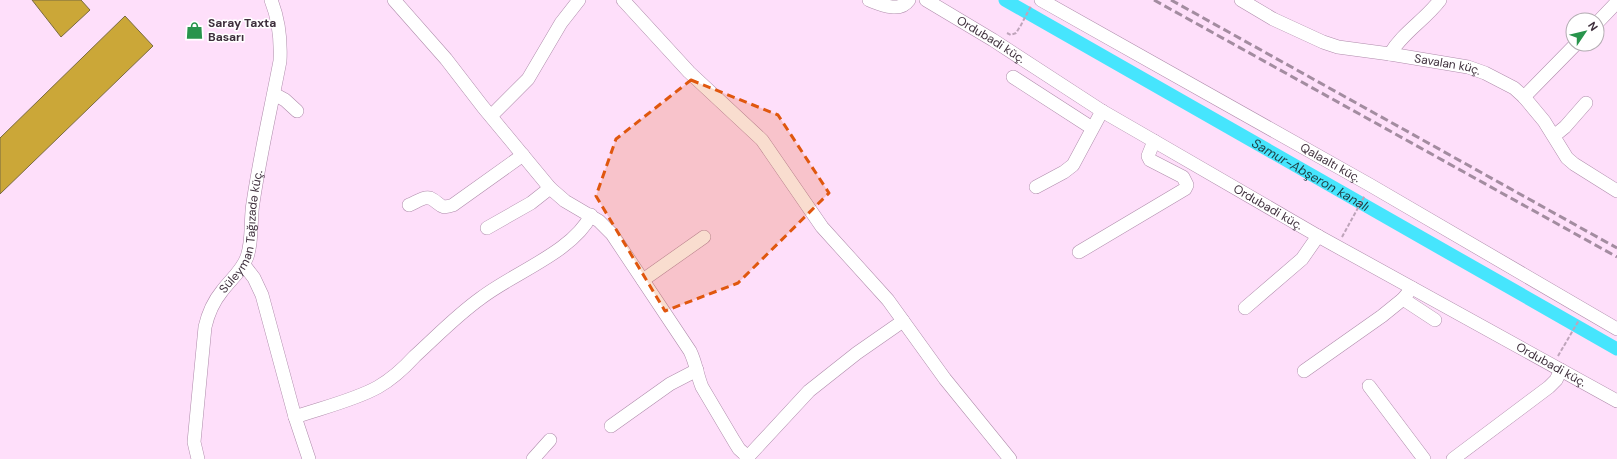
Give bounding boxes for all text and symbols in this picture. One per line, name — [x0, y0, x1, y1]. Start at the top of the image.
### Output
street label: Ordubadi küç. — [954, 12, 1028, 67]
north arrow — [1565, 12, 1605, 52]
place label: Saray Taxta Basarı — [208, 15, 276, 45]
text: N — [1585, 19, 1601, 34]
shop icon: Saray Taxta Basarı — [185, 20, 205, 40]
street label: Savalan küç. — [1413, 50, 1483, 79]
water label: Samur-Abşeron kanalı — [1249, 134, 1373, 215]
street label: Qalaaltı küç. — [1297, 139, 1364, 186]
street label: Süleyman Tağızadə küç. — [215, 169, 266, 296]
street label: Ordubadi küç. — [1230, 181, 1306, 234]
street label: Ordubadi küç. — [1513, 339, 1589, 390]

